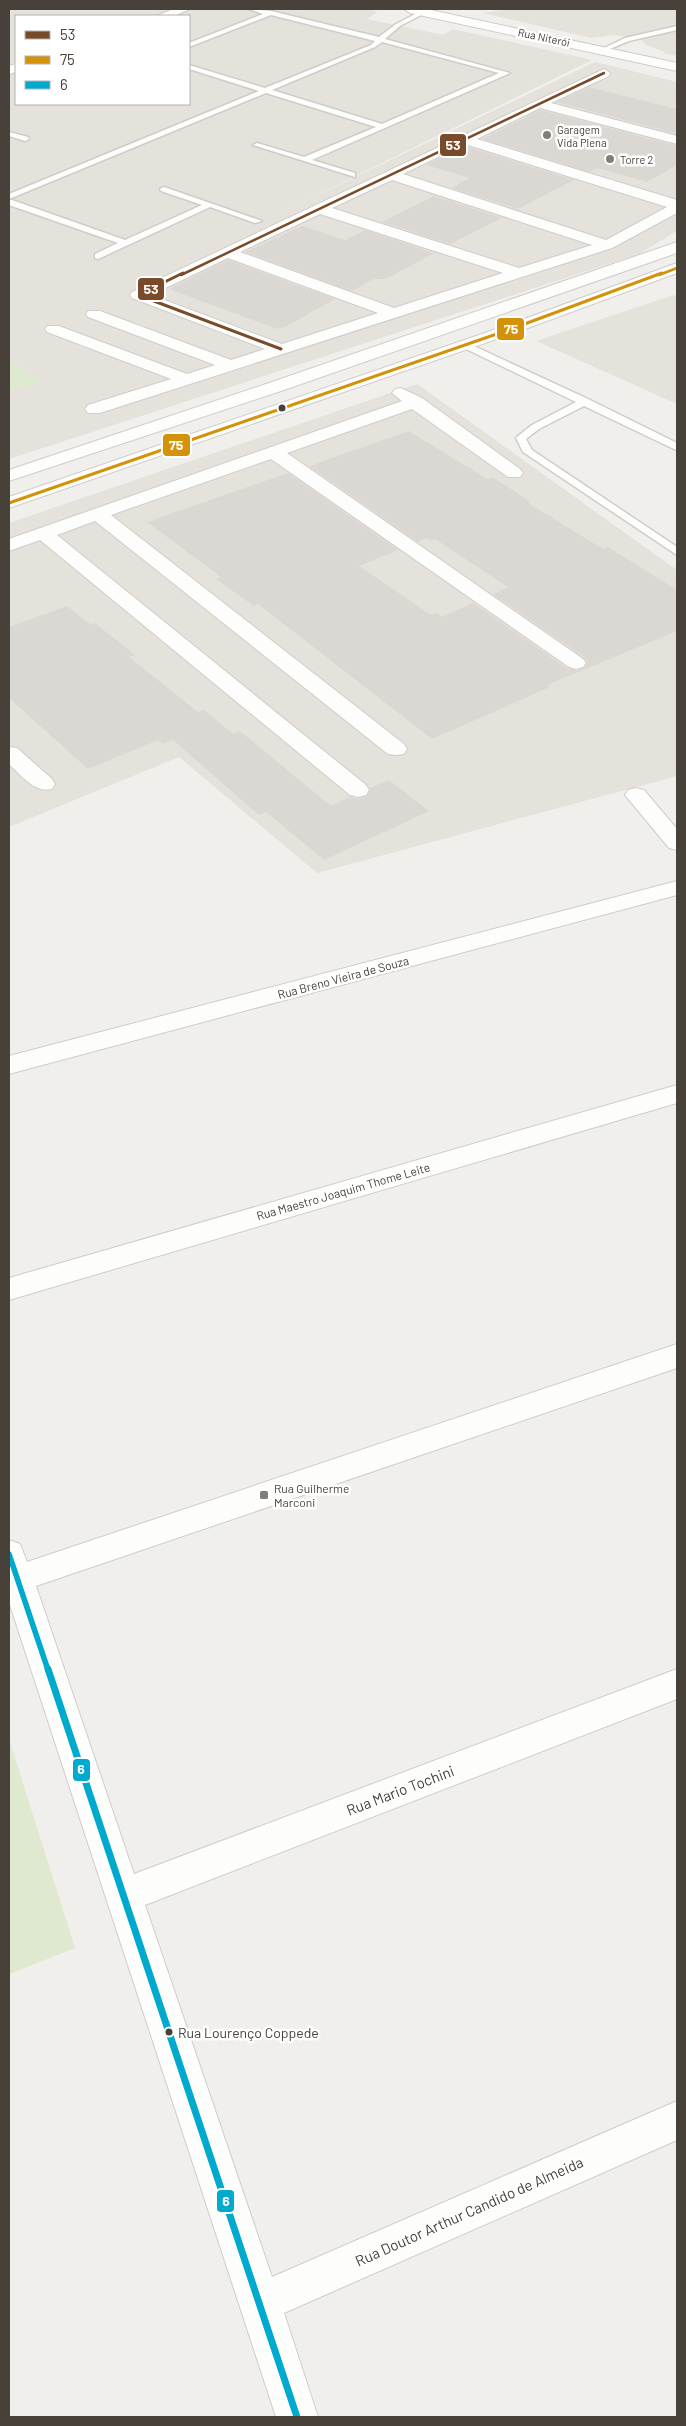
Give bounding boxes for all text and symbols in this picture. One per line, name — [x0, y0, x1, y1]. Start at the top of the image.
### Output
legend — [15, 15, 190, 105]
text: 53 — [60, 25, 75, 43]
street label: Rua Niterói — [517, 25, 571, 49]
text: 75 — [60, 50, 75, 68]
text: 6 — [60, 75, 68, 93]
place label: Garagem Vida Plena — [557, 123, 607, 149]
marker: Garagem Vida Plena — [541, 129, 553, 141]
line badge: 53 — [439, 133, 467, 157]
text: 53 — [445, 136, 461, 153]
marker: Torre 2 — [604, 153, 616, 165]
place label: Torre 2 — [620, 153, 653, 166]
line badge: 53 — [137, 277, 165, 301]
text: 53 — [143, 280, 159, 297]
line badge: 75 — [496, 317, 525, 341]
text: 75 — [504, 320, 519, 337]
unlabelled marker — [277, 403, 287, 413]
line badge: 75 — [162, 433, 191, 457]
text: 75 — [169, 436, 184, 453]
street label: Rua Breno Vieira de Souza — [276, 953, 410, 1001]
street label: Rua Maestro Joaquim Thome Leite — [255, 1159, 431, 1223]
place label: Rua Guilherme Marconi — [274, 1481, 349, 1509]
marker: Rua Guilherme Marconi — [258, 1489, 270, 1501]
line badge: 6 — [72, 1758, 91, 1782]
text: 6 — [77, 1760, 85, 1777]
street label: Rua Mario Tochini — [344, 1761, 456, 1819]
place label: Rua Lourenço Coppede — [178, 2024, 319, 2041]
marker: Rua Lourenço Coppede — [164, 2027, 174, 2037]
street label: Rua Doutor Arthur Candido de Almeida — [352, 2152, 586, 2270]
line badge: 6 — [216, 2189, 235, 2213]
text: 6 — [222, 2192, 230, 2209]

